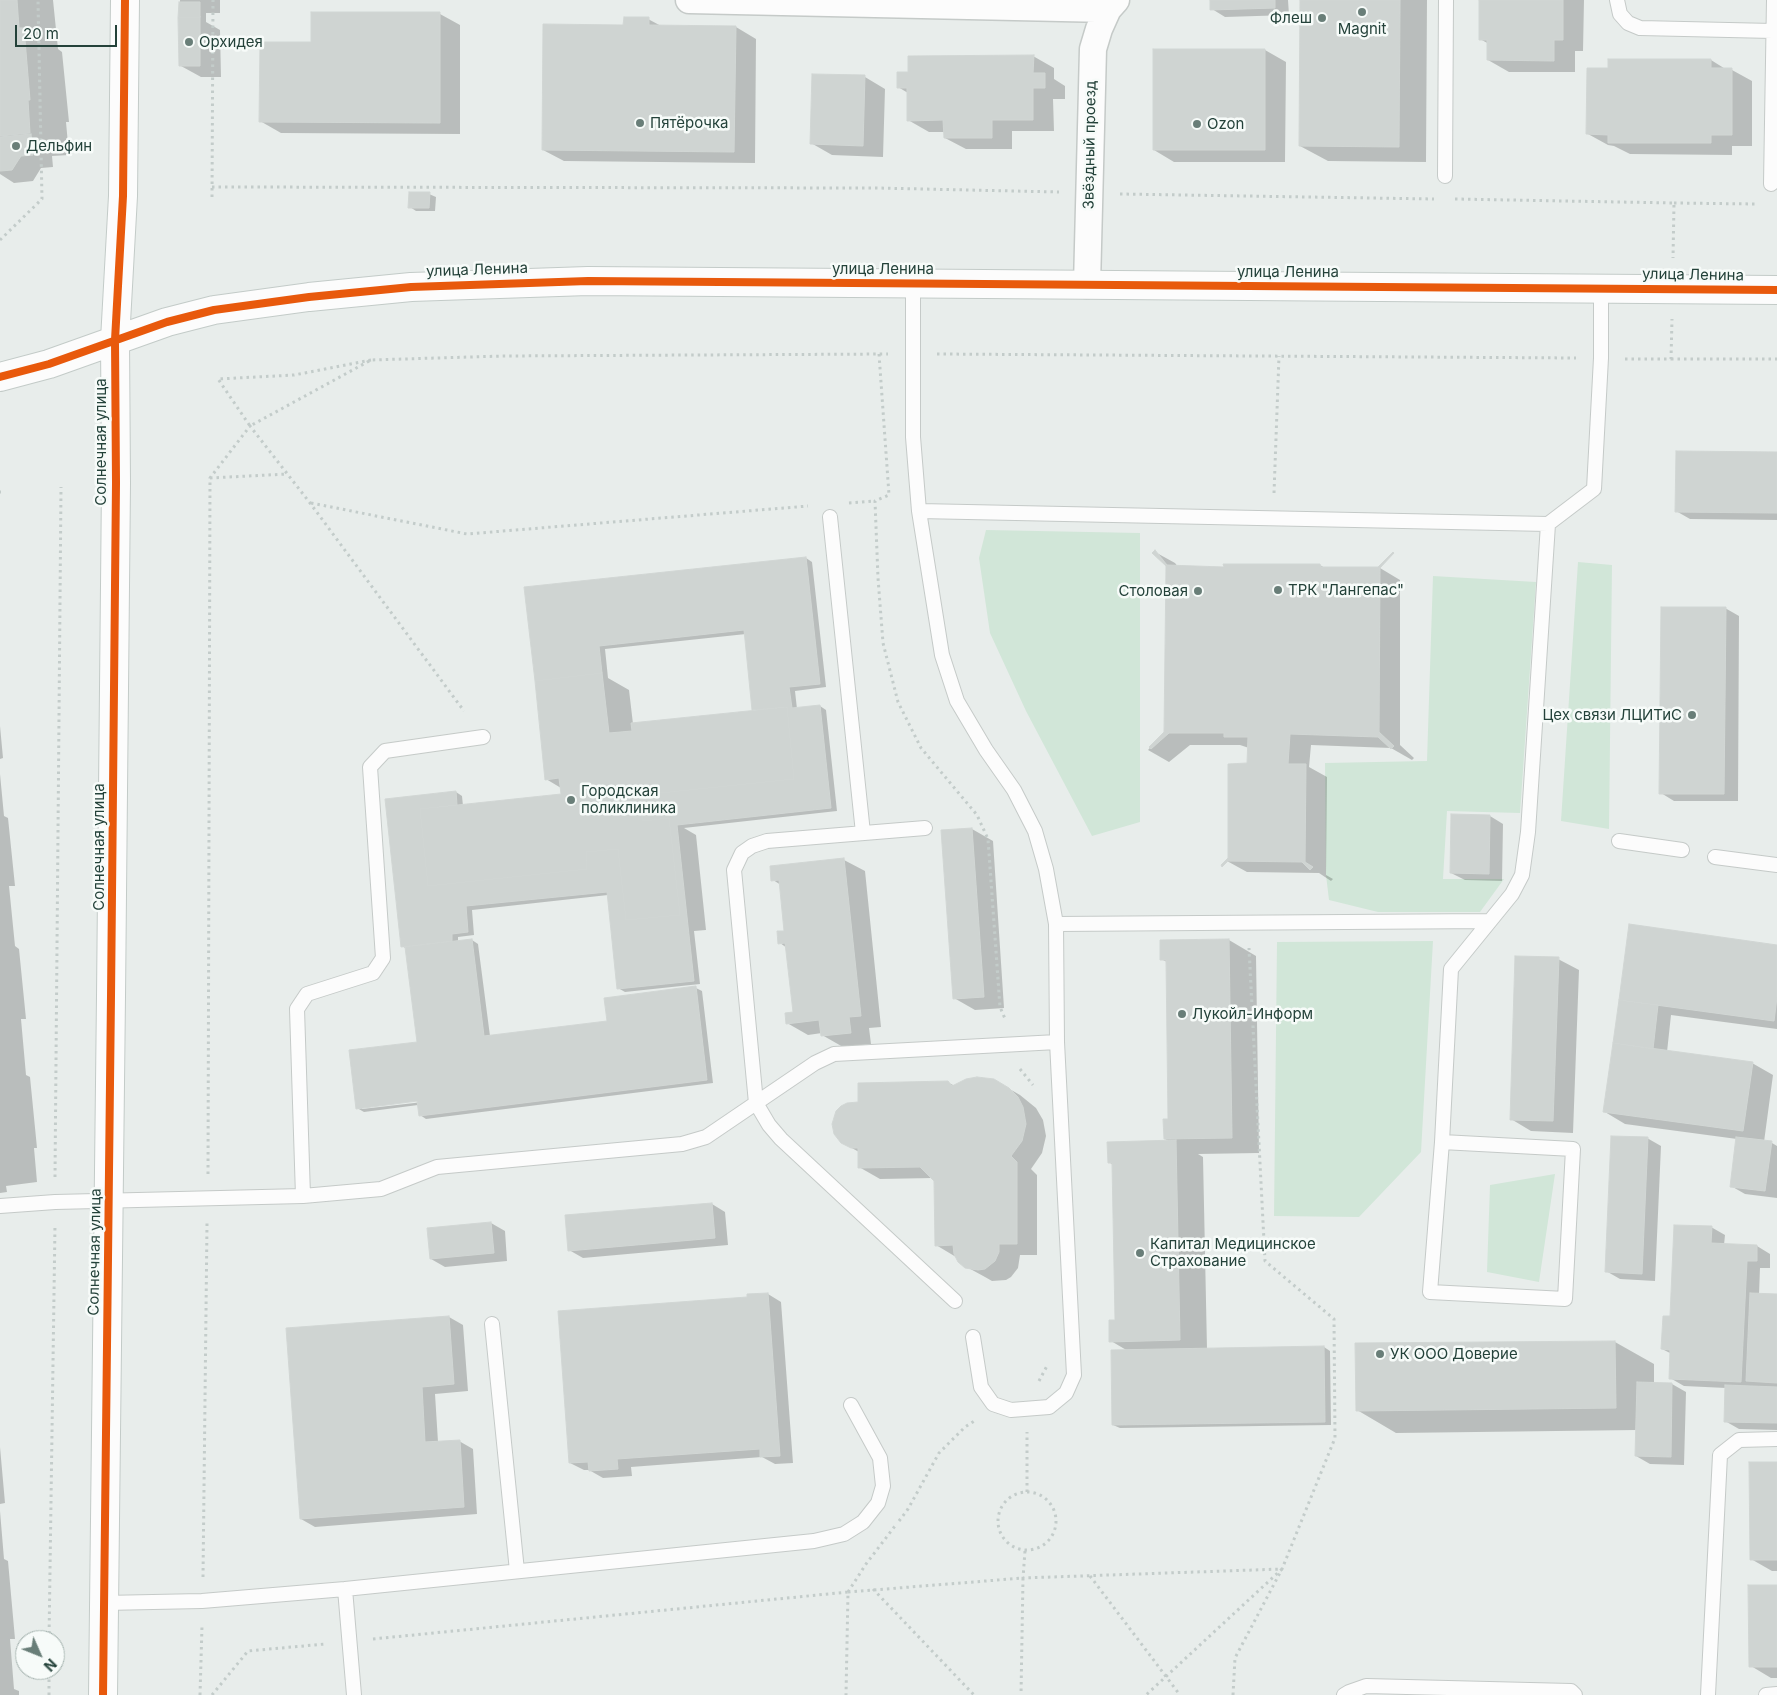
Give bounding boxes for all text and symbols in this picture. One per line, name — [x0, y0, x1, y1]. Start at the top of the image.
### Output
marker: Magnit — [1356, 6, 1368, 18]
place label: Флеш — [1270, 9, 1312, 27]
marker: Флеш — [1316, 12, 1328, 24]
scale bar — [18, 15, 120, 47]
place label: Magnit — [1338, 20, 1386, 38]
text: 20 m — [23, 24, 59, 43]
place label: Орхидея — [199, 33, 263, 51]
marker: Орхидея — [183, 36, 195, 48]
street label: Звёздный проезд — [1080, 80, 1100, 210]
place label: Пятёрочка — [650, 114, 728, 132]
place label: Ozon — [1207, 115, 1244, 133]
marker: Пятёрочка — [634, 117, 646, 129]
marker: Ozon — [1191, 118, 1203, 130]
place label: Дельфин — [26, 137, 92, 155]
marker: Дельфин — [10, 140, 22, 152]
street label: улица Ленина — [426, 259, 528, 281]
street label: улица Ленина — [832, 260, 934, 278]
street label: улица Ленина — [1237, 263, 1339, 281]
street label: улица Ленина — [1642, 265, 1744, 285]
street label: Солнечная улица — [92, 378, 110, 506]
place label: ТРК "Лангепас" — [1288, 581, 1404, 599]
place label: Столовая — [1118, 582, 1188, 600]
marker: ТРК "Лангепас" — [1272, 584, 1284, 596]
marker: Столовая — [1192, 585, 1204, 597]
place label: Цех связи ЛЦИТиС — [1543, 706, 1682, 724]
marker: Цех связи ЛЦИТиС — [1686, 709, 1698, 721]
place label: Городская поликлиника — [581, 782, 676, 817]
street label: Солнечная улица — [90, 783, 108, 911]
marker: Городская поликлиника — [565, 794, 577, 806]
place label: Лукойл-Информ — [1192, 1005, 1313, 1023]
marker: Лукойл-Информ — [1176, 1008, 1188, 1020]
street label: Солнечная улица — [85, 1188, 105, 1316]
place label: Капитал Медицинское Страхование — [1150, 1235, 1316, 1270]
marker: Капитал Медицинское Страхование — [1134, 1247, 1146, 1259]
place label: УК ООО Доверие — [1390, 1345, 1518, 1363]
marker: УК ООО Доверие — [1374, 1348, 1386, 1360]
north arrow — [15, 1630, 65, 1680]
text: N — [41, 1655, 60, 1675]

